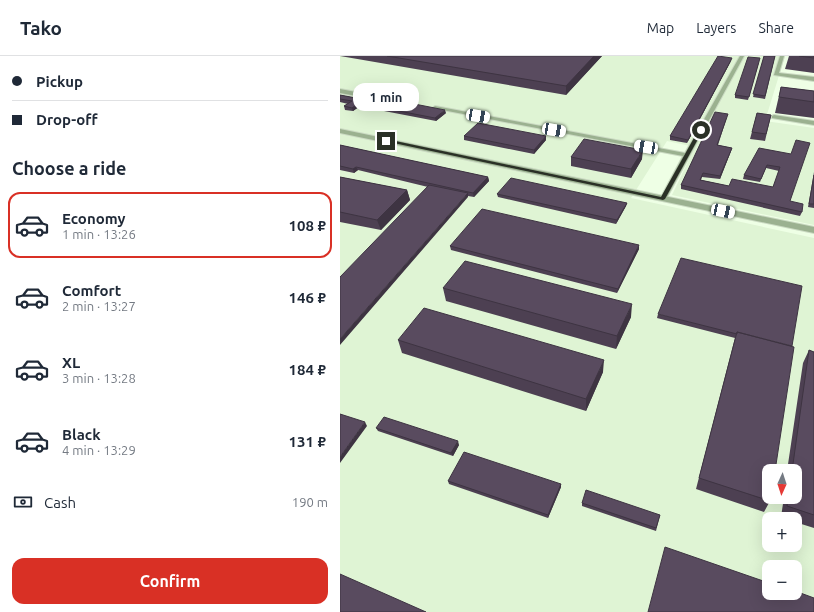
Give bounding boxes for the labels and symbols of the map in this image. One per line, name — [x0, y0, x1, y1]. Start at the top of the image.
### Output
callout: 1 min — [353, 83, 419, 111]
car — [465, 108, 491, 124]
route start — [692, 121, 710, 139]
car — [541, 122, 567, 138]
route end — [377, 132, 395, 150]
car — [633, 139, 659, 155]
car — [710, 203, 736, 219]
north arrow — [762, 464, 802, 504]

